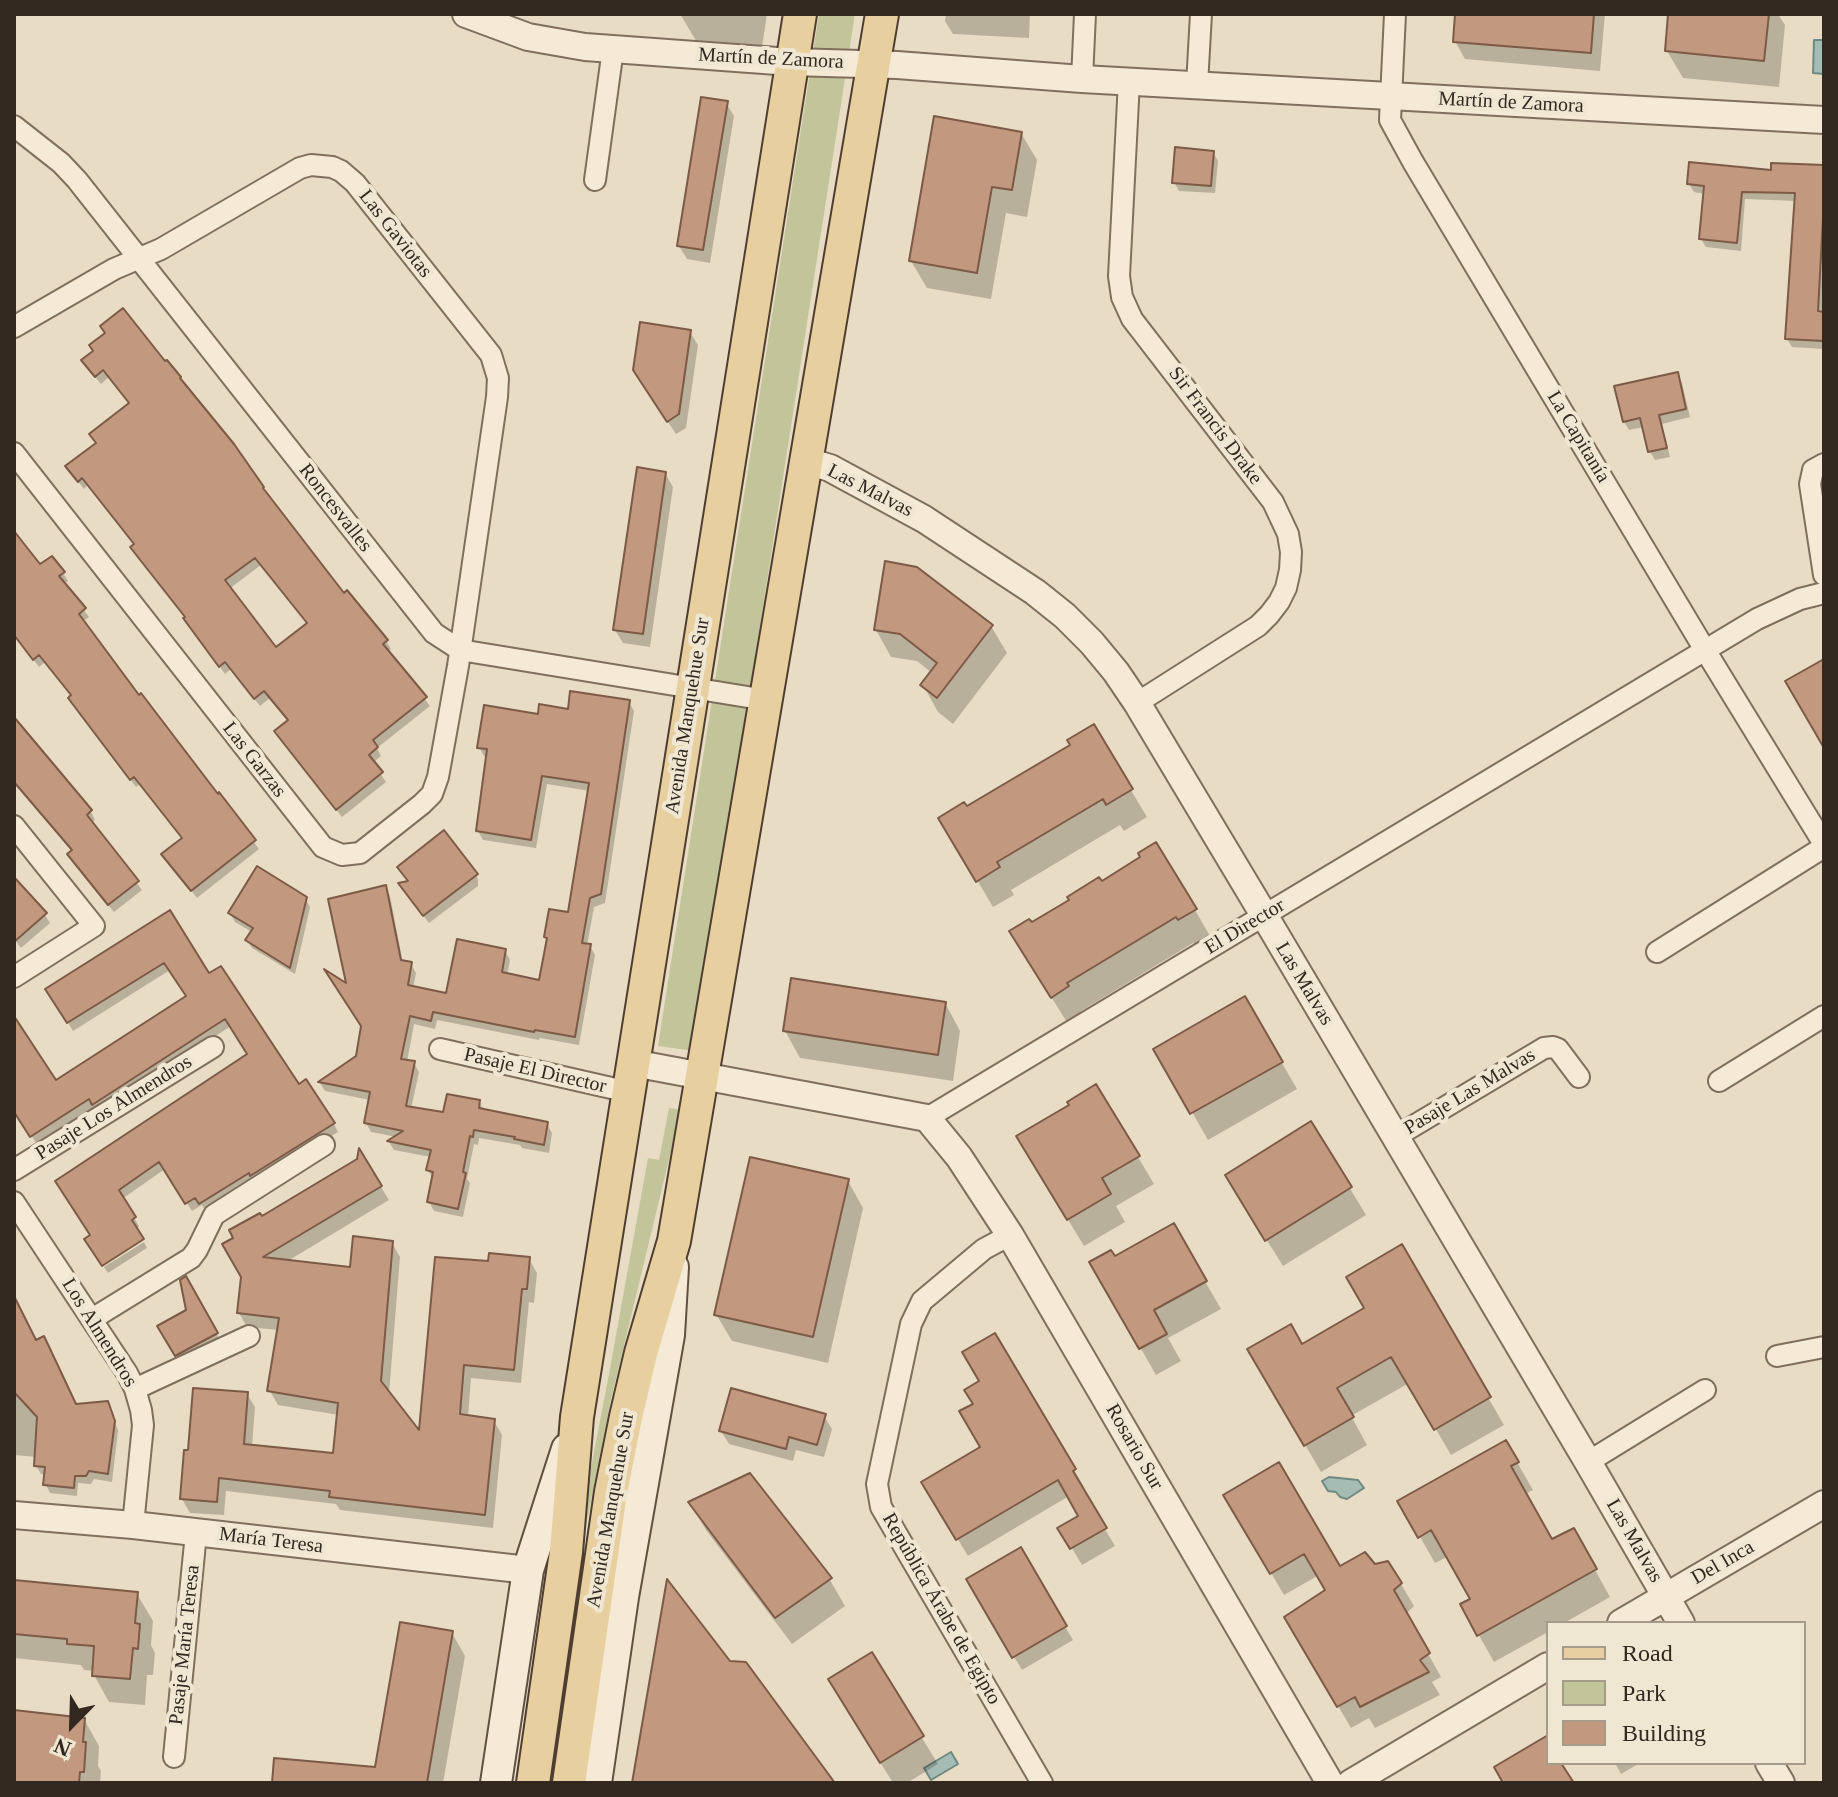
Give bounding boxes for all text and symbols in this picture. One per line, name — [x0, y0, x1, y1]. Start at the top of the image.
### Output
street label: Martín de Zamora — [698, 43, 844, 75]
street label: Martín de Zamora — [1438, 87, 1584, 119]
street label: Las Gaviotas — [353, 185, 437, 283]
street label: Sir Francis Drake — [1163, 362, 1267, 490]
street label: La Capitanía — [1541, 387, 1615, 487]
street label: Roncesvalles — [293, 459, 377, 557]
street label: Las Malvas — [823, 459, 917, 523]
street label: Avenida Manquehue Sur — [661, 616, 715, 816]
street label: Las Garzas — [217, 717, 291, 803]
street label: El Director — [1201, 894, 1289, 960]
street label: Las Malvas — [1270, 938, 1338, 1030]
street label: Pasaje El Director — [461, 1043, 609, 1099]
street label: Pasaje Las Malvas — [1400, 1043, 1540, 1141]
street label: Pasaje Los Almendros — [31, 1050, 197, 1166]
street label: Los Almendros — [56, 1274, 142, 1392]
street label: Rosario Sur — [1100, 1400, 1168, 1494]
street label: Avenida Manquehue Sur — [582, 1410, 640, 1610]
street label: Las Malvas — [1600, 1495, 1668, 1587]
street label: República Árabe de Egipto — [876, 1509, 1006, 1709]
street label: María Teresa — [218, 1523, 324, 1559]
street label: Del Inca — [1687, 1536, 1759, 1590]
street label: Pasaje María Teresa — [165, 1564, 205, 1726]
legend — [1546, 1621, 1806, 1765]
text: Road — [1622, 1640, 1673, 1666]
text: Park — [1622, 1680, 1666, 1706]
north arrow — [32, 1685, 112, 1765]
text: Building — [1622, 1720, 1706, 1746]
text: N — [50, 1733, 75, 1762]

